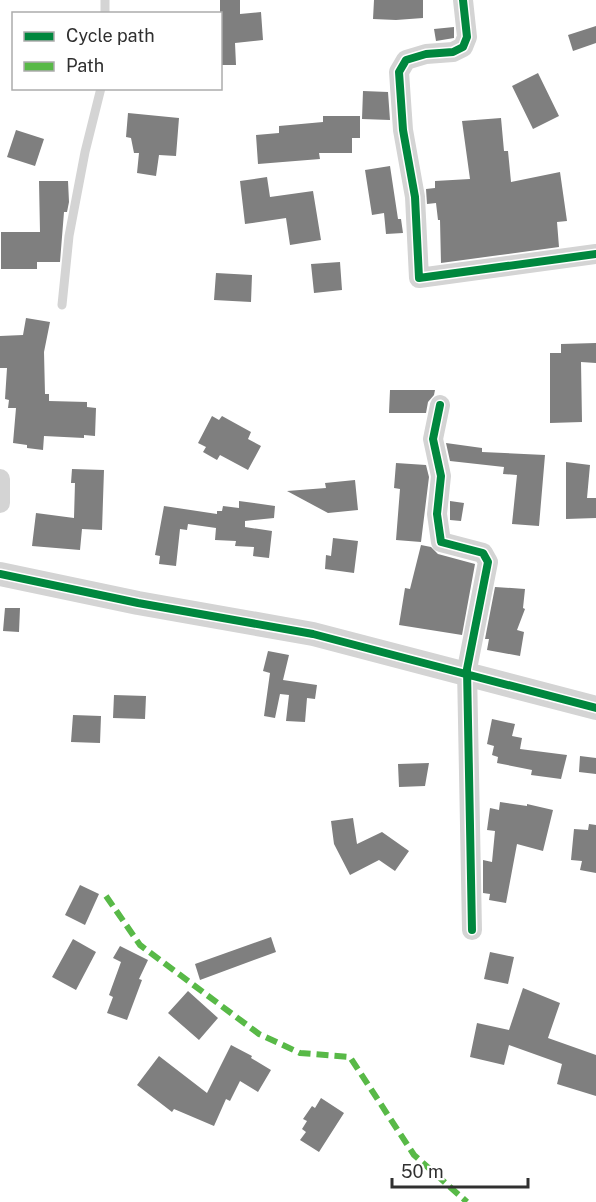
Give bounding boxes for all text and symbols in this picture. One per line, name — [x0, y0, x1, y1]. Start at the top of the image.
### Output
legend — [12, 12, 222, 90]
text: Cycle path — [66, 25, 155, 46]
text: Path — [66, 55, 104, 76]
scale bar — [392, 1151, 528, 1189]
text: 50 m — [401, 1161, 444, 1182]

